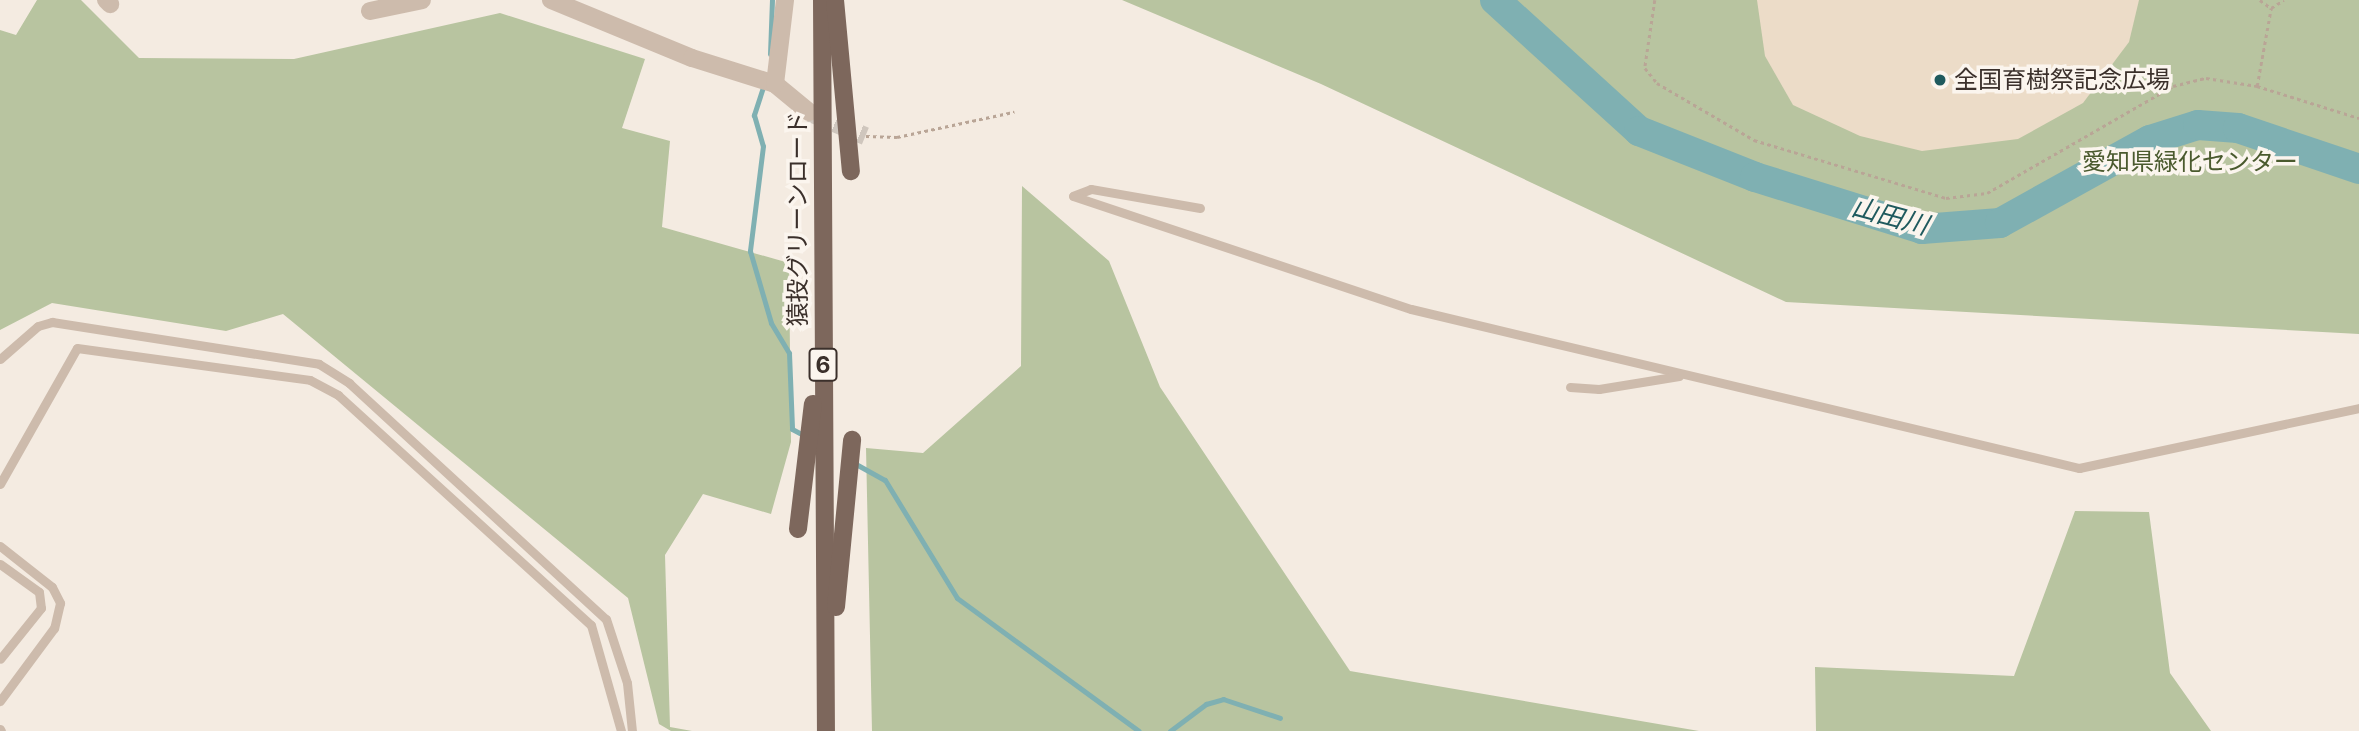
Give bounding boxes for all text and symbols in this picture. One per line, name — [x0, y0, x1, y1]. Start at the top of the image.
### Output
place label: 全国育樹祭記念広場 — [1954, 66, 2170, 94]
marker: 全国育樹祭記念広場 — [1932, 72, 1948, 88]
street label: 猿投グリーンロード — [784, 111, 812, 327]
park label: 愛知県緑化センター — [2082, 148, 2298, 176]
water label: 山田川 — [1848, 191, 1932, 241]
road number: 6 — [807, 346, 839, 384]

